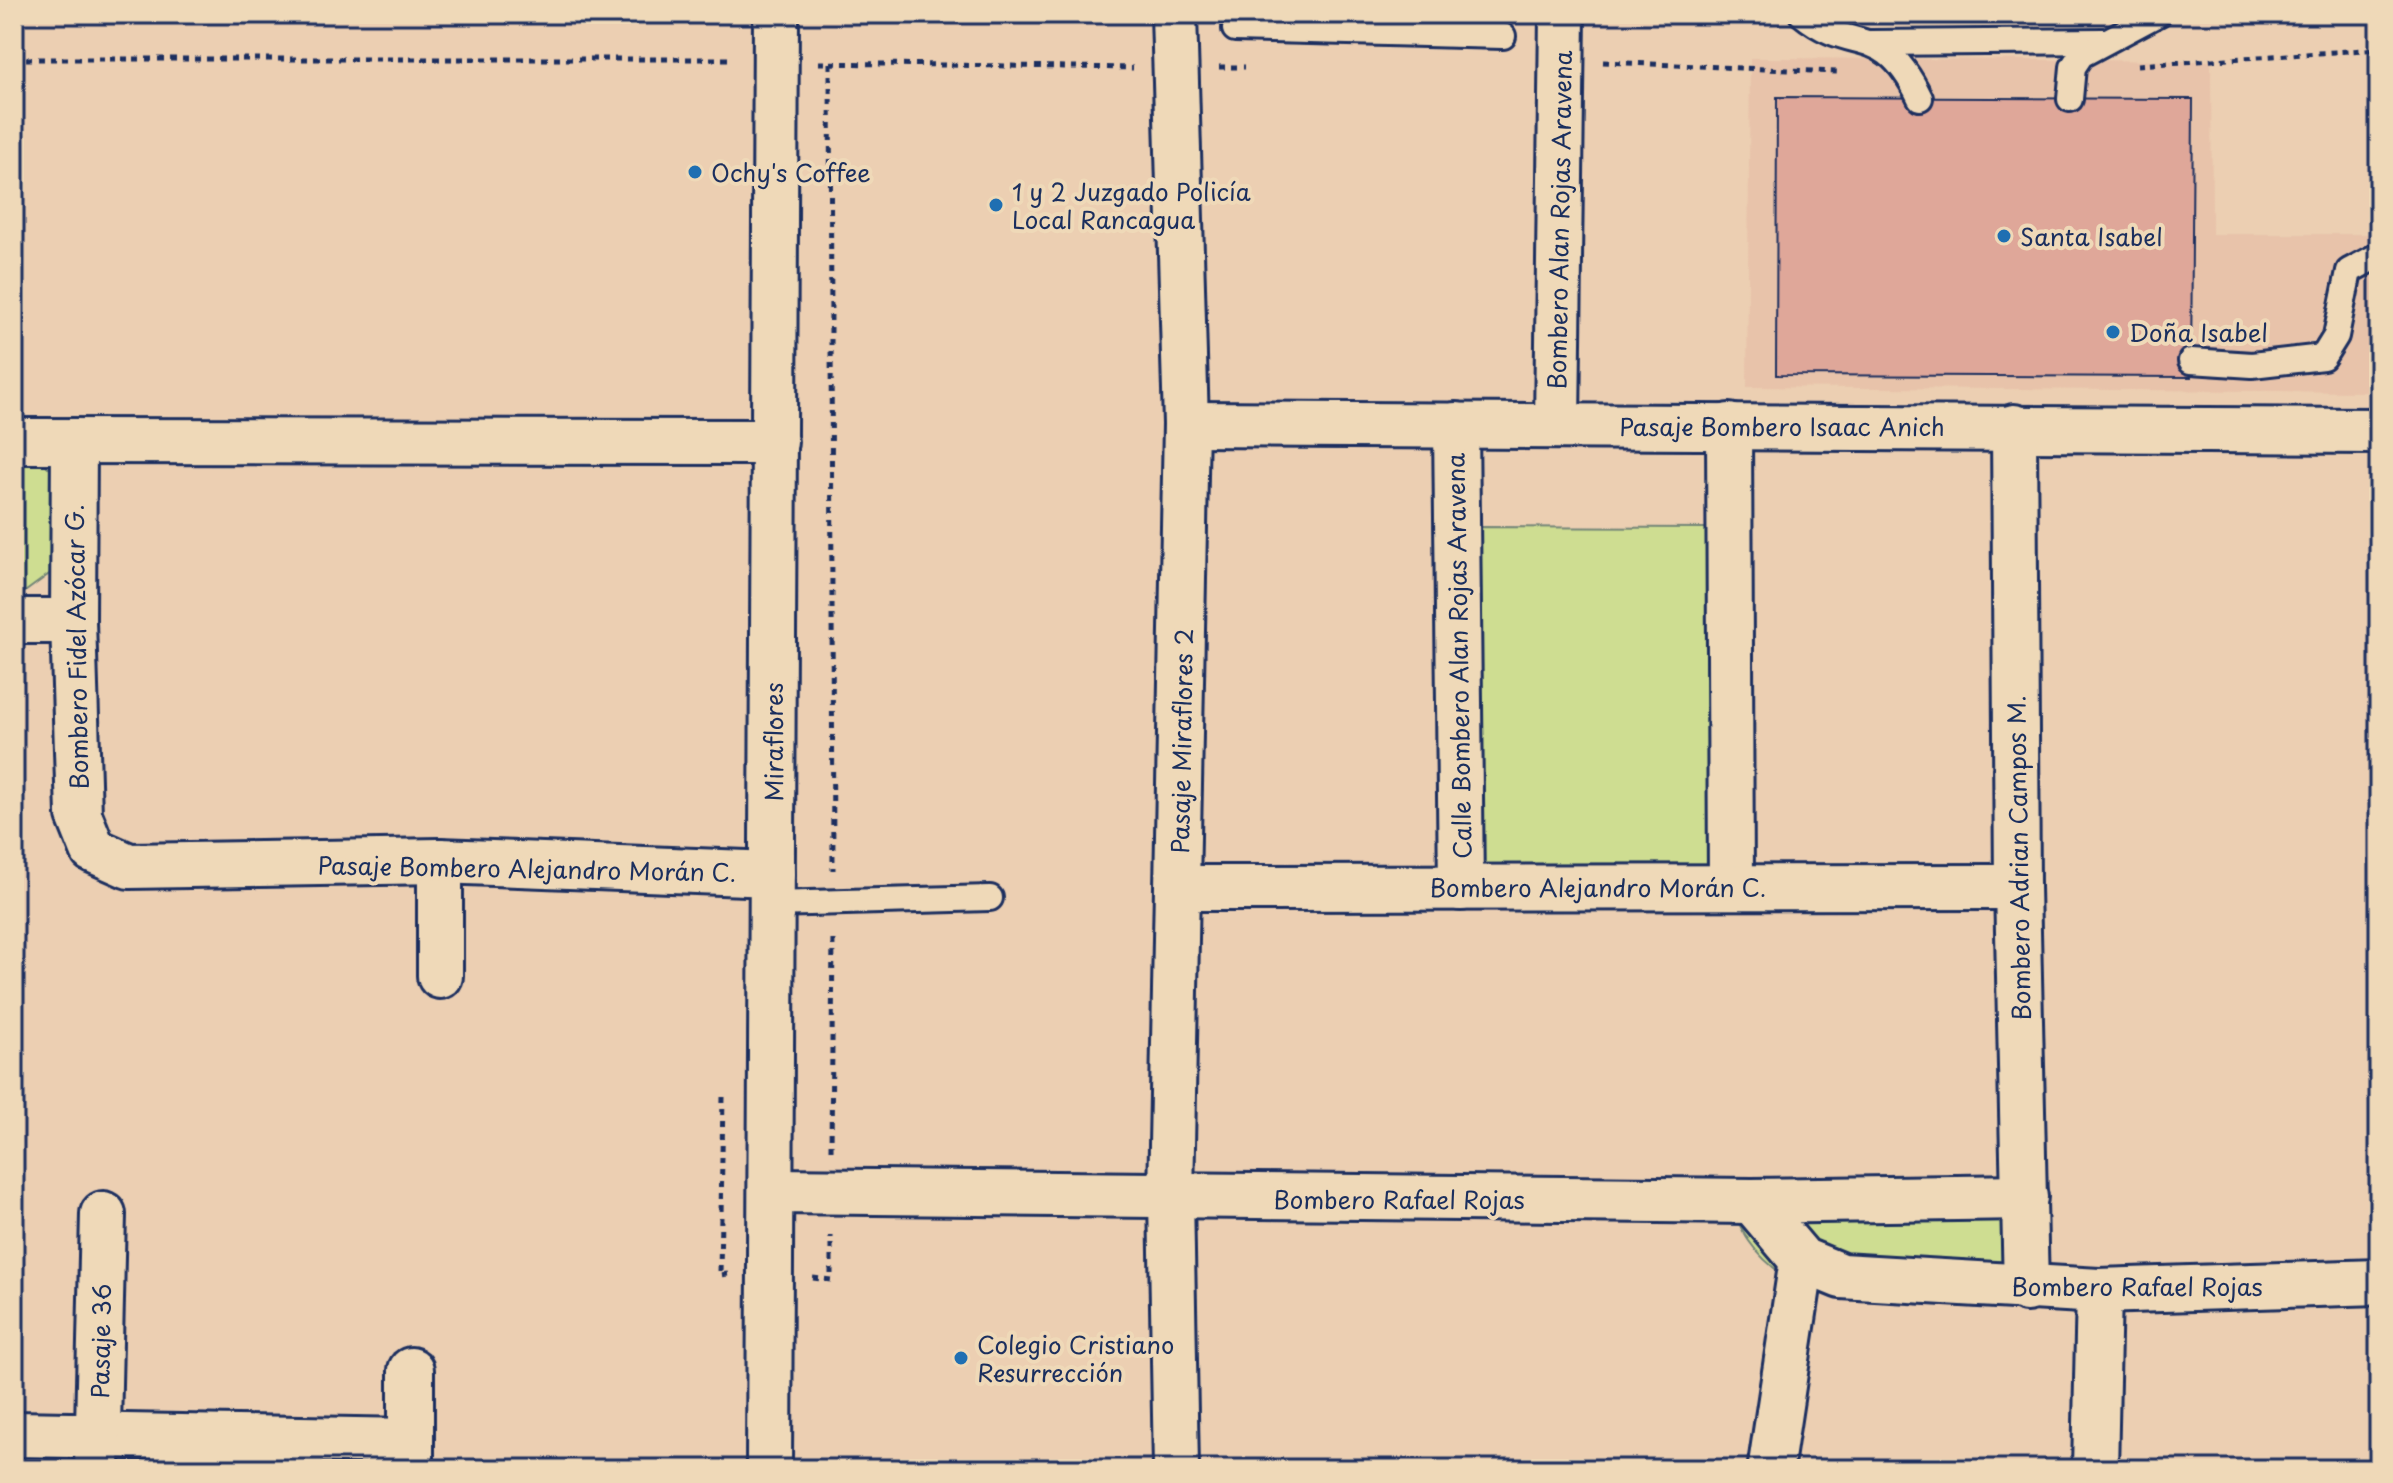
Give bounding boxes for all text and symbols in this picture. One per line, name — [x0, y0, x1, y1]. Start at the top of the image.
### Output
street label: Bombero Alan Rojas Aravena — [1538, 50, 1580, 390]
place label: Ochy's Coffee — [711, 154, 871, 190]
marker: Ochy's Coffee — [686, 163, 704, 181]
place label: 1 y 2 Juzgado Policía Local Rancagua — [1012, 173, 1251, 237]
marker: 1 y 2 Juzgado Policía Local Rancagua — [987, 196, 1005, 214]
place label: Santa Isabel — [2020, 218, 2163, 254]
marker: Santa Isabel — [1995, 227, 2013, 245]
place label: Doña Isabel — [2129, 314, 2268, 350]
marker: Doña Isabel — [2104, 323, 2122, 341]
street label: Pasaje Bombero Isaac Anich — [1619, 408, 1945, 444]
street label: Calle Bombero Alan Rojas Aravena — [1436, 453, 1480, 859]
street label: Bombero Fidel Azócar G. — [56, 504, 96, 790]
street label: Pasaje Miraflores 2 — [1161, 628, 1201, 854]
street label: Miraflores — [755, 682, 791, 802]
street label: Bombero Adrian Campos M. — [1997, 695, 2039, 1021]
street label: Pasaje Bombero Alejandro Morán C. — [317, 846, 737, 890]
street label: Bombero Alejandro Morán C. — [1430, 869, 1766, 905]
street label: Bombero Rafael Rojas — [1273, 1181, 1525, 1217]
street label: Bombero Rafael Rojas — [2011, 1268, 2263, 1304]
street label: Pasaje 36 — [81, 1283, 119, 1399]
place label: Colegio Cristiano Resurrección — [977, 1326, 1174, 1390]
marker: Colegio Cristiano Resurrección — [952, 1349, 970, 1367]

